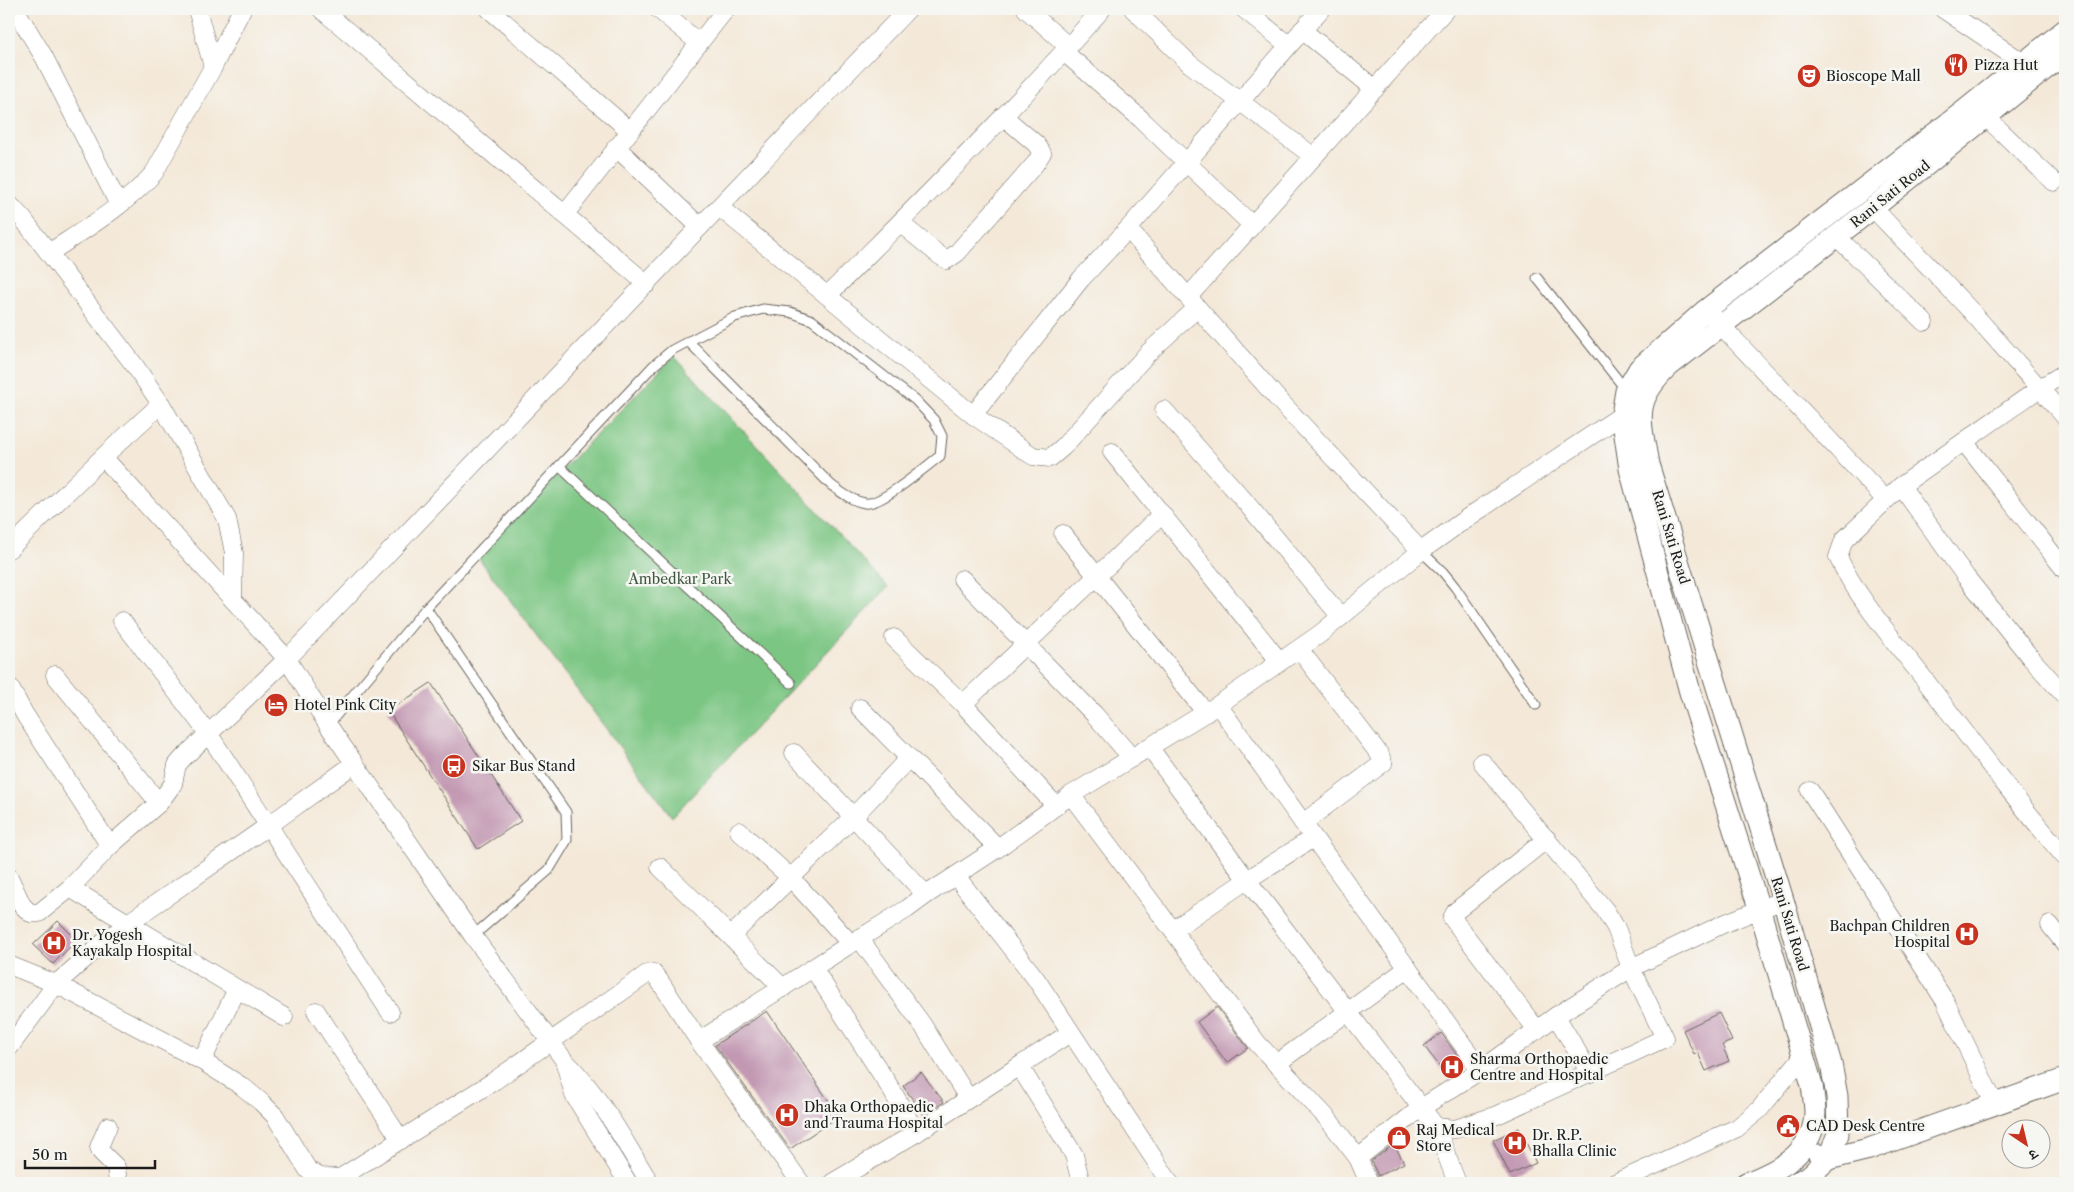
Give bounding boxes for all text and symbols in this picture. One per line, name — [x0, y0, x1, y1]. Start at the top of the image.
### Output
restaurant icon: Pizza Hut — [1943, 52, 1969, 78]
place label: Pizza Hut — [1974, 56, 2038, 74]
theatre icon: Bioscope Mall — [1796, 63, 1822, 89]
place label: Bioscope Mall — [1826, 67, 1921, 85]
street label: Rani Sati Road — [1846, 156, 1934, 232]
street label: Rani Sati Road — [1648, 488, 1694, 587]
park label: Ambedkar Park — [627, 570, 732, 588]
hotel icon: Hotel Pink City — [263, 692, 289, 718]
place label: Hotel Pink City — [294, 696, 397, 714]
bus stop icon: Sikar Bus Stand — [441, 753, 467, 779]
place label: Sikar Bus Stand — [472, 757, 576, 775]
street label: Rani Sati Road — [1767, 875, 1813, 974]
place label: Bachpan Children Hospital — [1829, 917, 1950, 951]
hospital icon: Bachpan Children Hospital — [1954, 921, 1980, 947]
place label: Dr. Yogesh Kayakalp Hospital — [72, 926, 192, 960]
hospital icon: Dr. Yogesh Kayakalp Hospital — [41, 930, 67, 956]
place label: Sharma Orthopaedic Centre and Hospital — [1470, 1050, 1608, 1084]
hospital icon: Sharma Orthopaedic Centre and Hospital — [1439, 1054, 1465, 1080]
place label: Dhaka Orthopaedic and Trauma Hospital — [804, 1098, 943, 1132]
hospital icon: Dhaka Orthopaedic and Trauma Hospital — [774, 1102, 800, 1128]
public building icon: CAD Desk Centre — [1775, 1113, 1801, 1139]
place label: CAD Desk Centre — [1806, 1117, 1925, 1135]
north arrow — [2002, 1120, 2052, 1170]
place label: Raj Medical Store — [1416, 1121, 1495, 1155]
shop icon: Raj Medical Store — [1386, 1125, 1412, 1151]
place label: Dr. R.P. Bhalla Clinic — [1532, 1126, 1617, 1160]
hospital icon: Dr. R.P. Bhalla Clinic — [1502, 1130, 1528, 1156]
scale bar — [25, 1137, 155, 1169]
text: 50 m — [32, 1145, 68, 1164]
text: उ — [2025, 1145, 2042, 1165]

